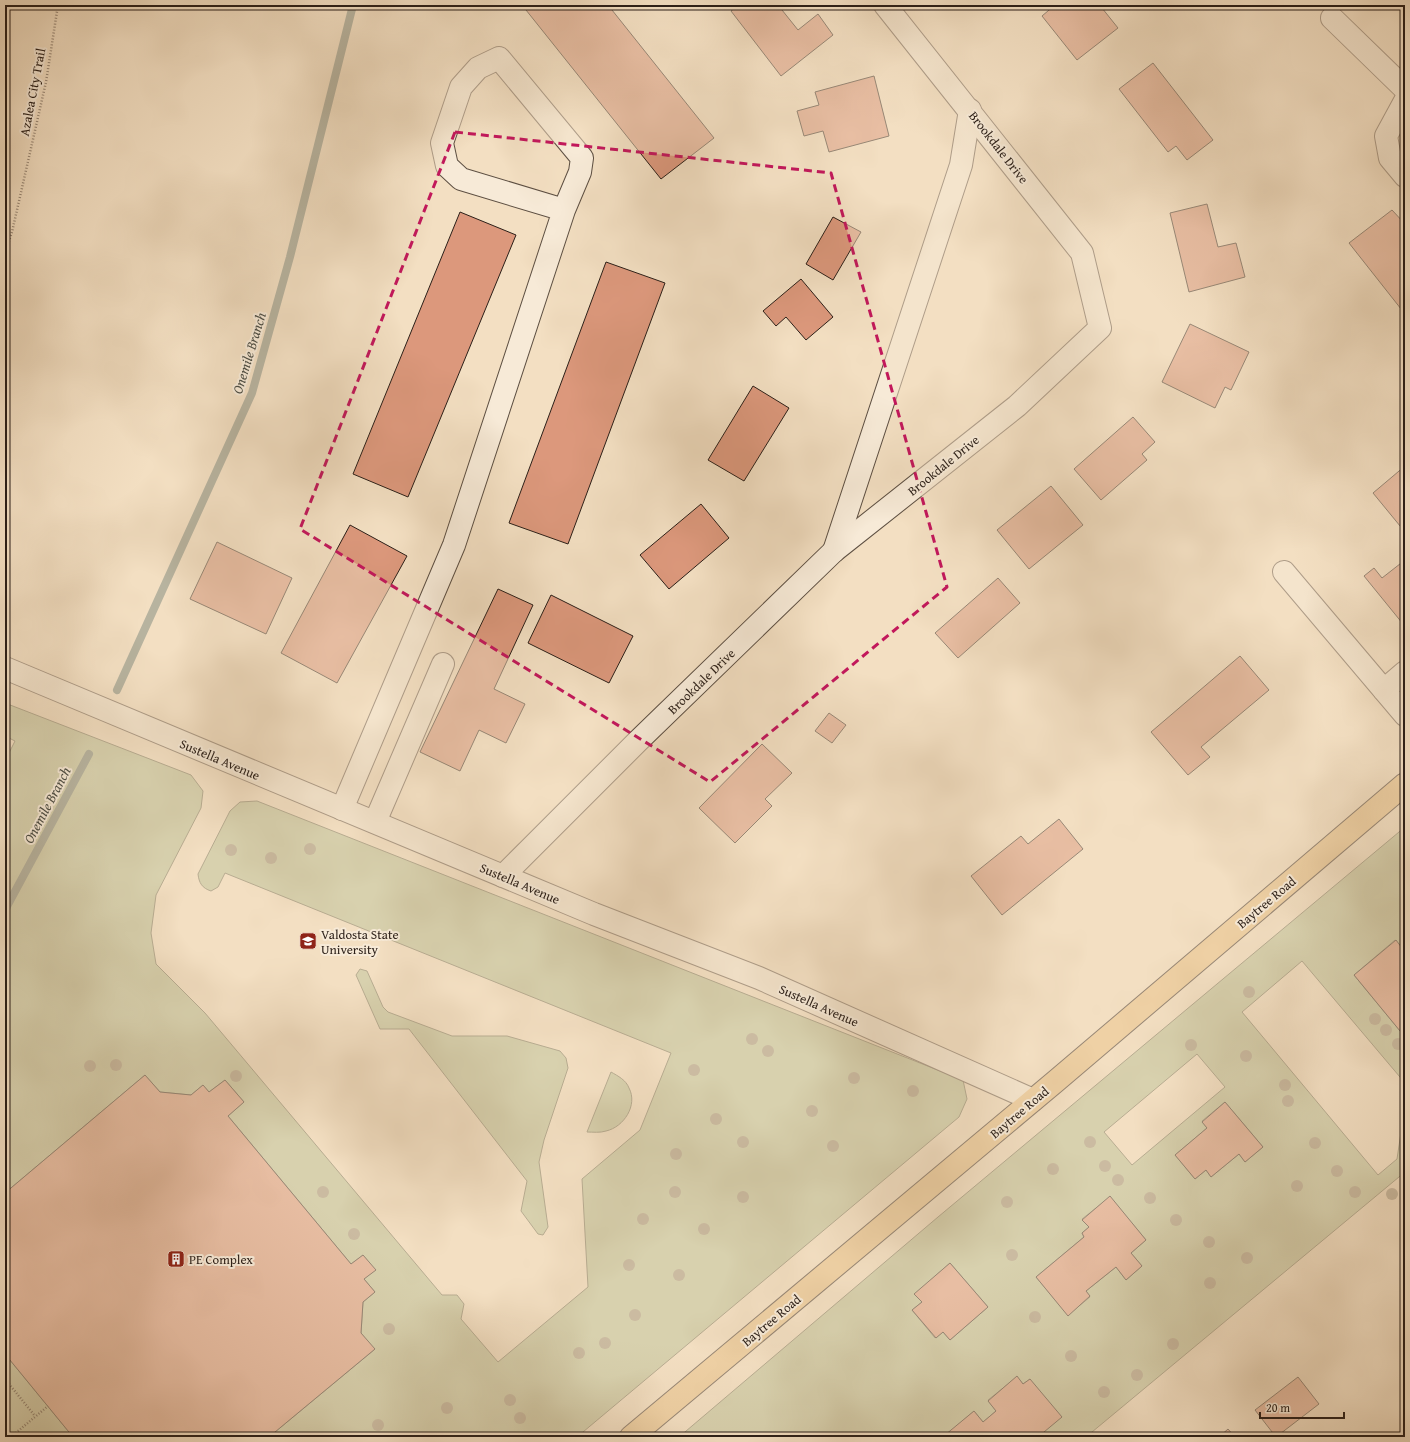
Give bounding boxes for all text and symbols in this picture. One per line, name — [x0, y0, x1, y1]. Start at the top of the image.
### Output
street label: Azalea City Trail — [15, 46, 50, 138]
street label: Brookdale Drive — [964, 107, 1033, 188]
water label: Onemile Branch — [227, 310, 271, 396]
street label: Brookdale Drive — [903, 431, 983, 500]
street label: Brookdale Drive — [663, 644, 739, 719]
street label: Sustella Avenue — [177, 734, 263, 785]
water label: Onemile Branch — [18, 763, 76, 847]
street label: Sustella Avenue — [477, 858, 563, 909]
street label: Baytree Road — [1233, 872, 1300, 933]
place label: Valdosta State University — [321, 925, 399, 959]
school or university icon: Valdosta State University — [298, 931, 318, 951]
street label: Sustella Avenue — [776, 979, 862, 1032]
street label: Baytree Road — [986, 1082, 1053, 1143]
building icon: PE Complex — [166, 1249, 186, 1269]
place label: PE Complex — [189, 1250, 253, 1269]
street label: Baytree Road — [738, 1290, 805, 1351]
scale bar — [1260, 1394, 1344, 1420]
text: 20 m — [1266, 1399, 1290, 1416]

